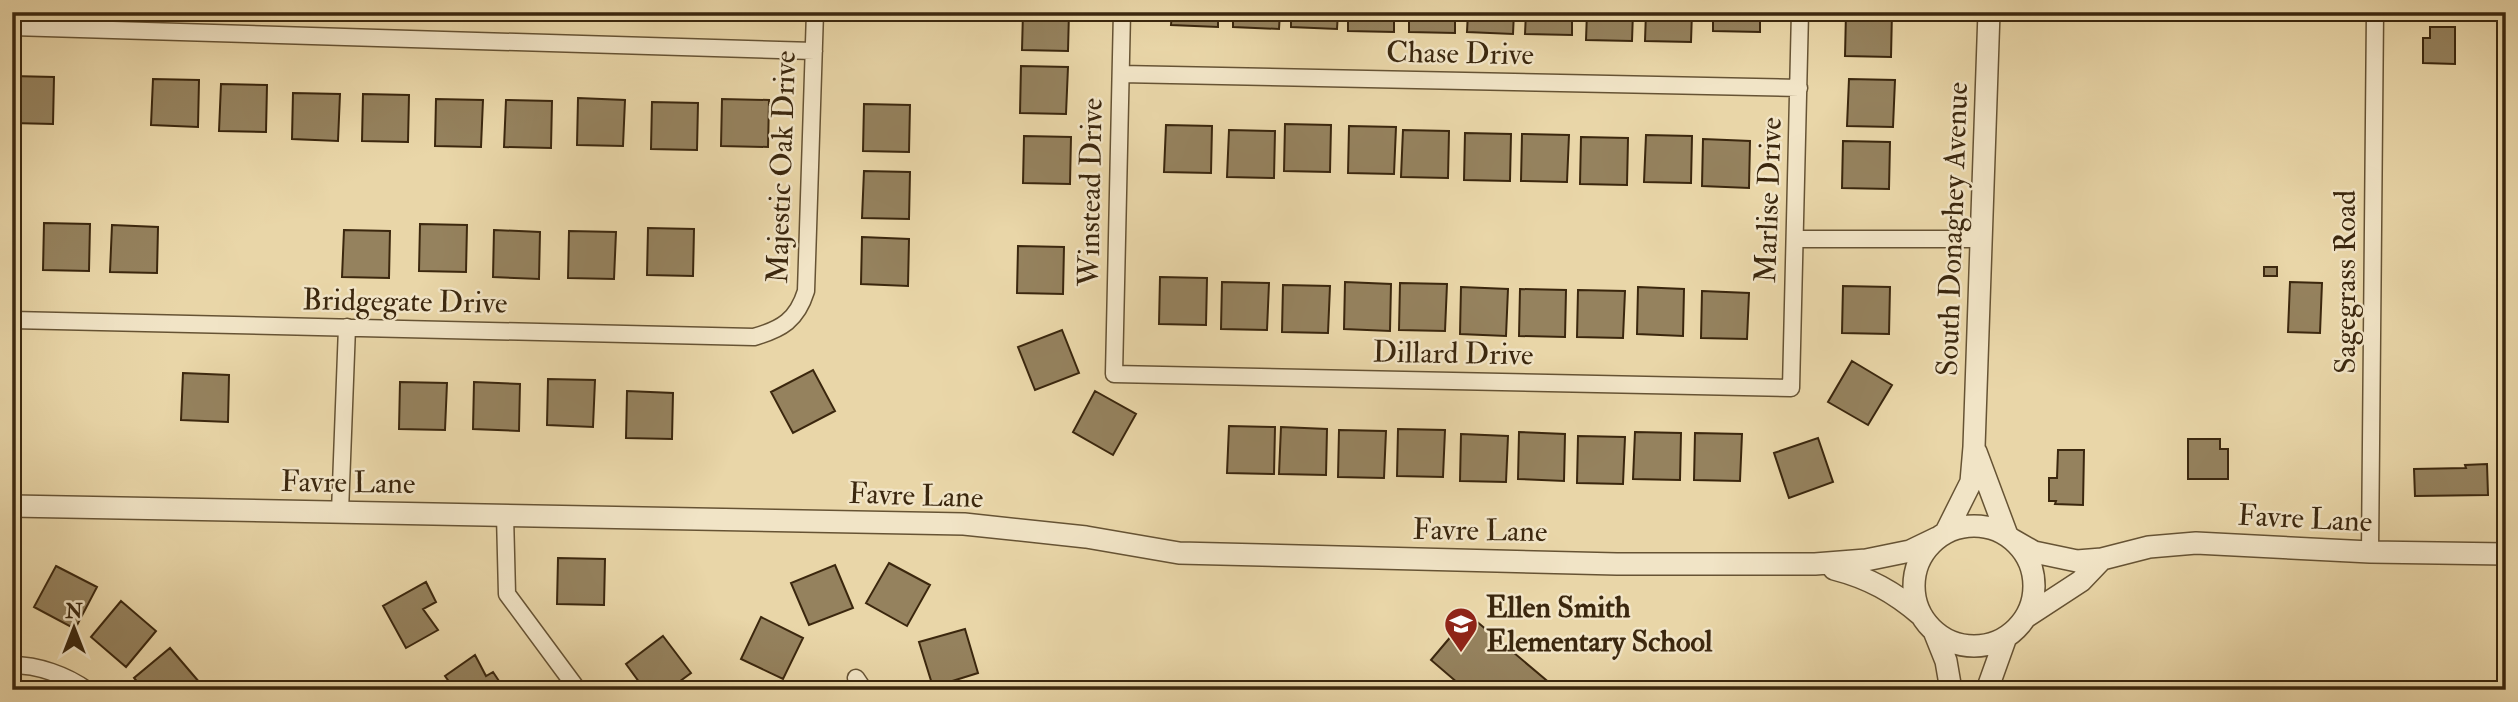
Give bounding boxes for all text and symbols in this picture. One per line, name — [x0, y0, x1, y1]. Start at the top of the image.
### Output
street label: Chase Drive — [1386, 34, 1534, 73]
street label: Majestic Oak Drive — [759, 50, 804, 284]
street label: South Donaghey Avenue — [1929, 81, 1976, 377]
street label: Winstead Drive — [1070, 97, 1111, 288]
street label: Marlise Drive — [1747, 117, 1790, 283]
street label: Sagegrass Road — [2327, 190, 2364, 374]
street label: Bridgegate Drive — [302, 281, 508, 322]
street label: Dillard Drive — [1372, 334, 1534, 373]
street label: Favre Lane — [280, 463, 416, 502]
street label: Favre Lane — [848, 475, 984, 516]
street label: Favre Lane — [2237, 496, 2373, 541]
street label: Favre Lane — [1412, 511, 1548, 550]
place label: Ellen Smith Elementary School — [1486, 589, 1713, 660]
north arrow — [38, 594, 108, 664]
text: N — [64, 600, 83, 624]
school or university icon: Ellen Smith Elementary School — [1442, 605, 1480, 654]

